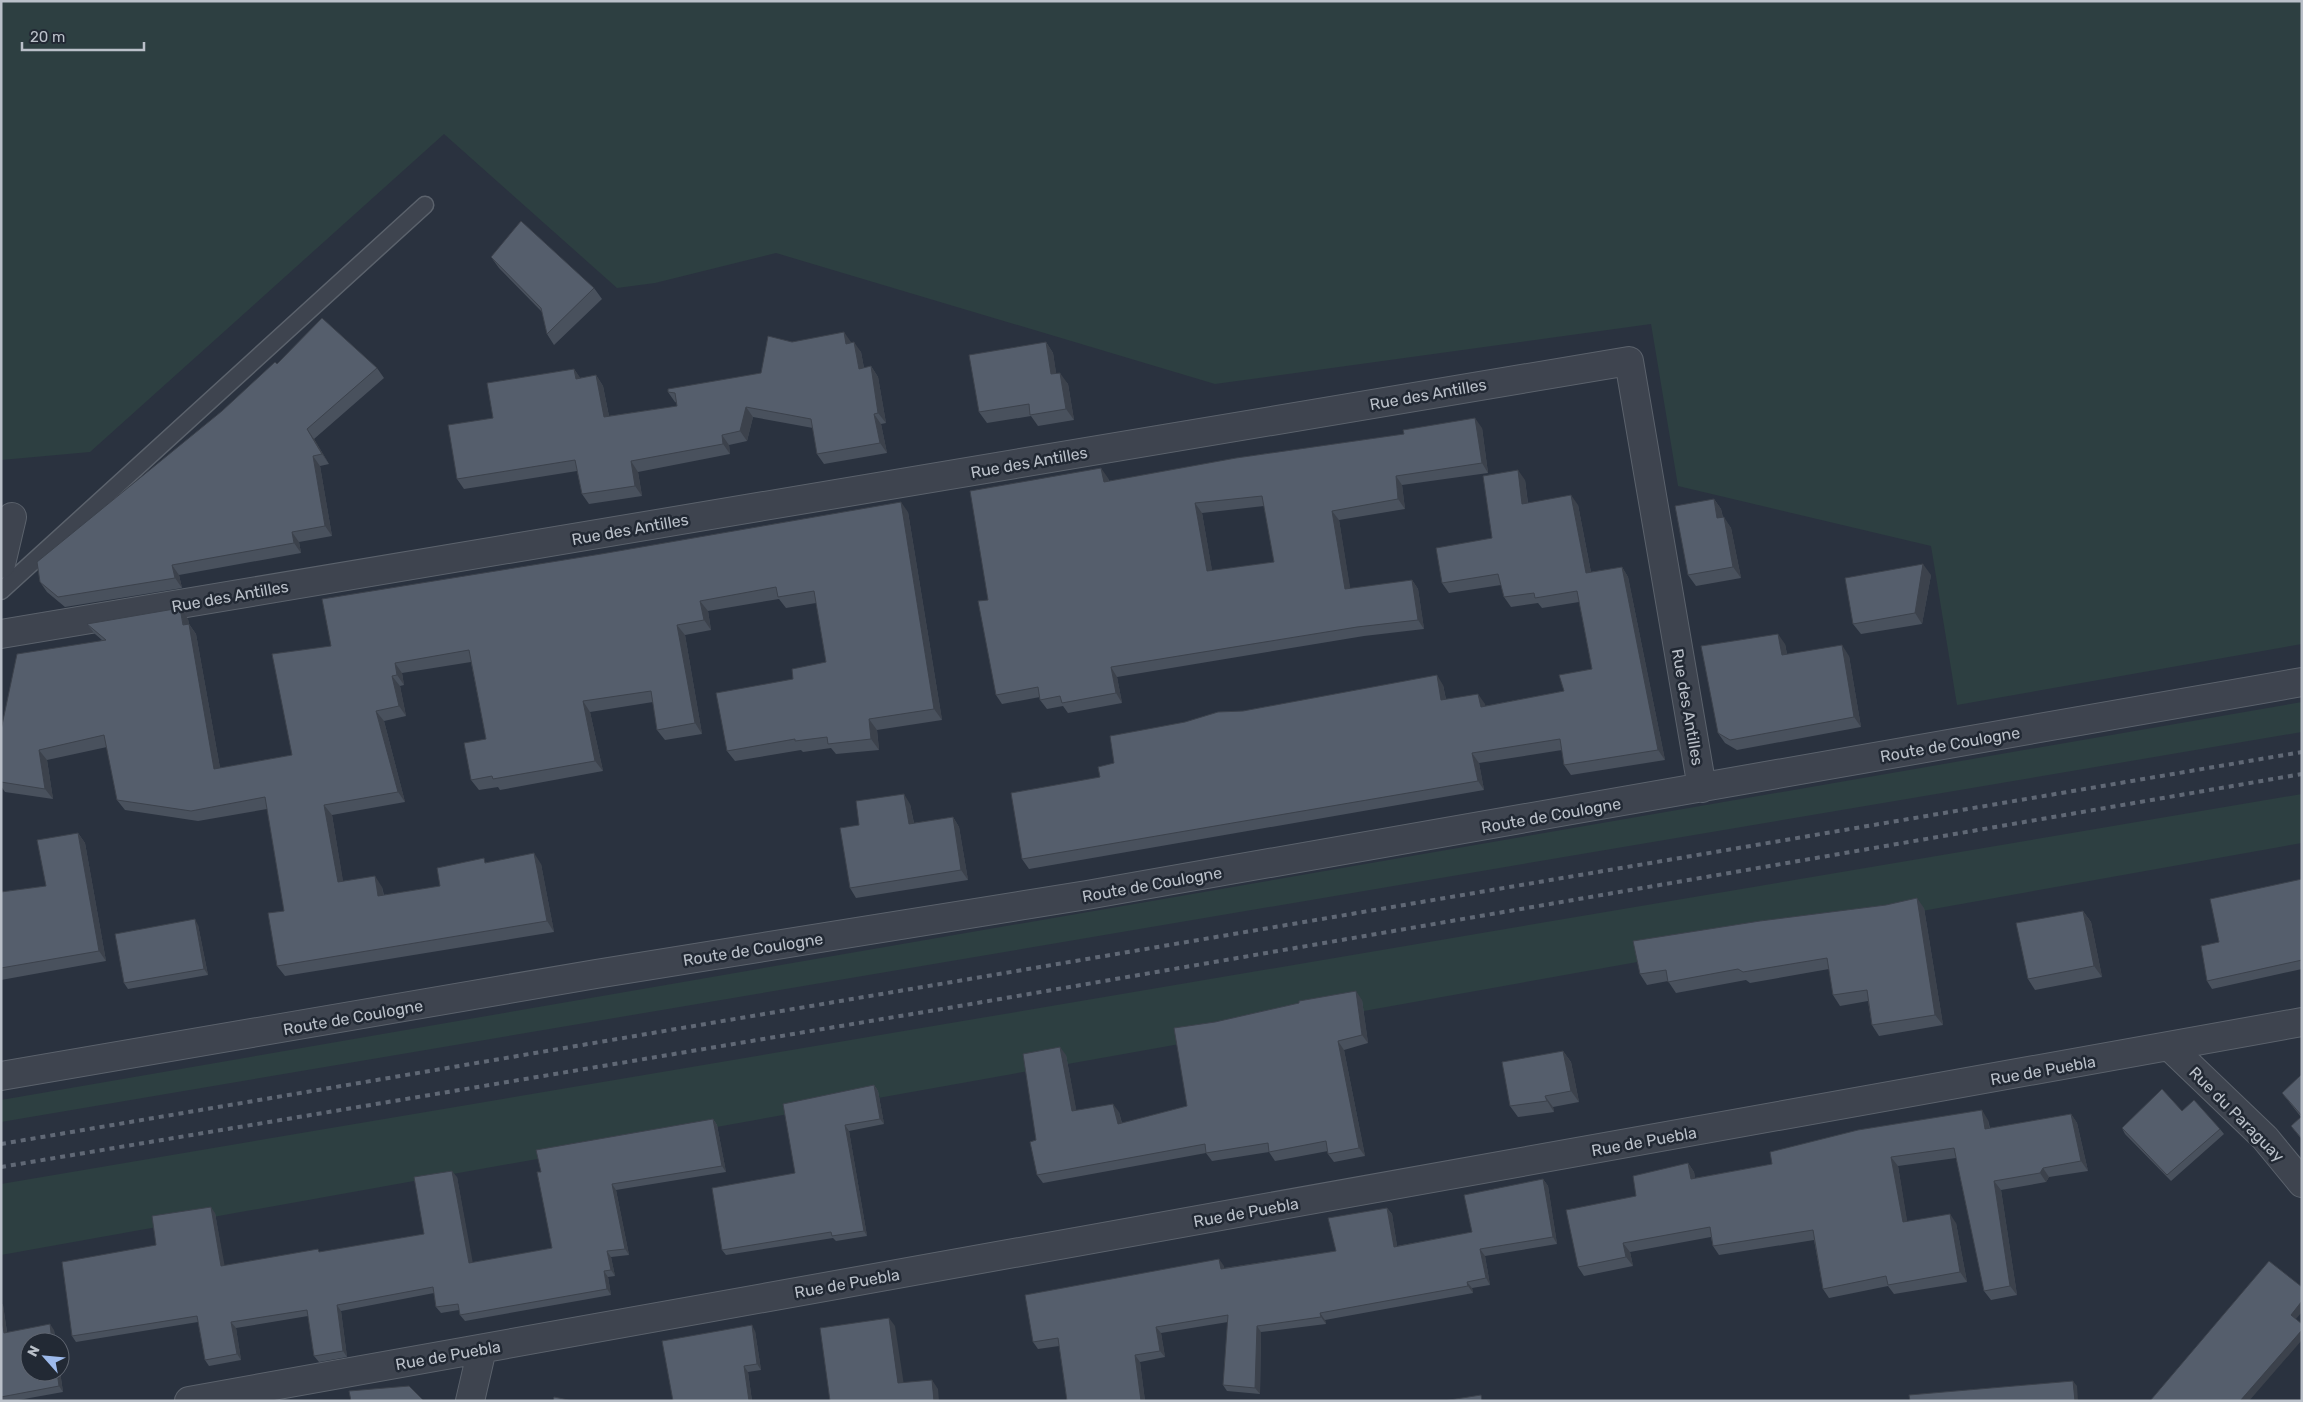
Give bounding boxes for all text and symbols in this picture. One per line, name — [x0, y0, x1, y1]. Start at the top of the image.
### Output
scale bar — [22, 20, 145, 52]
text: 20 m — [30, 28, 65, 46]
street label: Rue des Antilles — [1368, 375, 1488, 414]
street label: Rue des Antilles — [969, 443, 1089, 482]
street label: Rue des Antilles — [570, 510, 690, 549]
street label: Rue des Antilles — [170, 577, 290, 616]
street label: Rue des Antilles — [1668, 647, 1707, 767]
street label: Route de Coulogne — [1879, 723, 2021, 766]
street label: Route de Coulogne — [1480, 794, 1622, 837]
street label: Route de Coulogne — [1081, 863, 1223, 906]
street label: Route de Coulogne — [682, 929, 824, 970]
street label: Route de Coulogne — [282, 996, 424, 1039]
street label: Rue de Puebla — [1989, 1052, 2097, 1089]
street label: Rue du Paraguay — [2185, 1063, 2288, 1166]
street label: Rue de Puebla — [1590, 1123, 1698, 1160]
street label: Rue de Puebla — [1192, 1194, 1300, 1231]
street label: Rue de Puebla — [793, 1265, 901, 1302]
north arrow — [20, 1332, 70, 1382]
street label: Rue de Puebla — [394, 1337, 502, 1374]
text: N — [24, 1343, 44, 1360]

